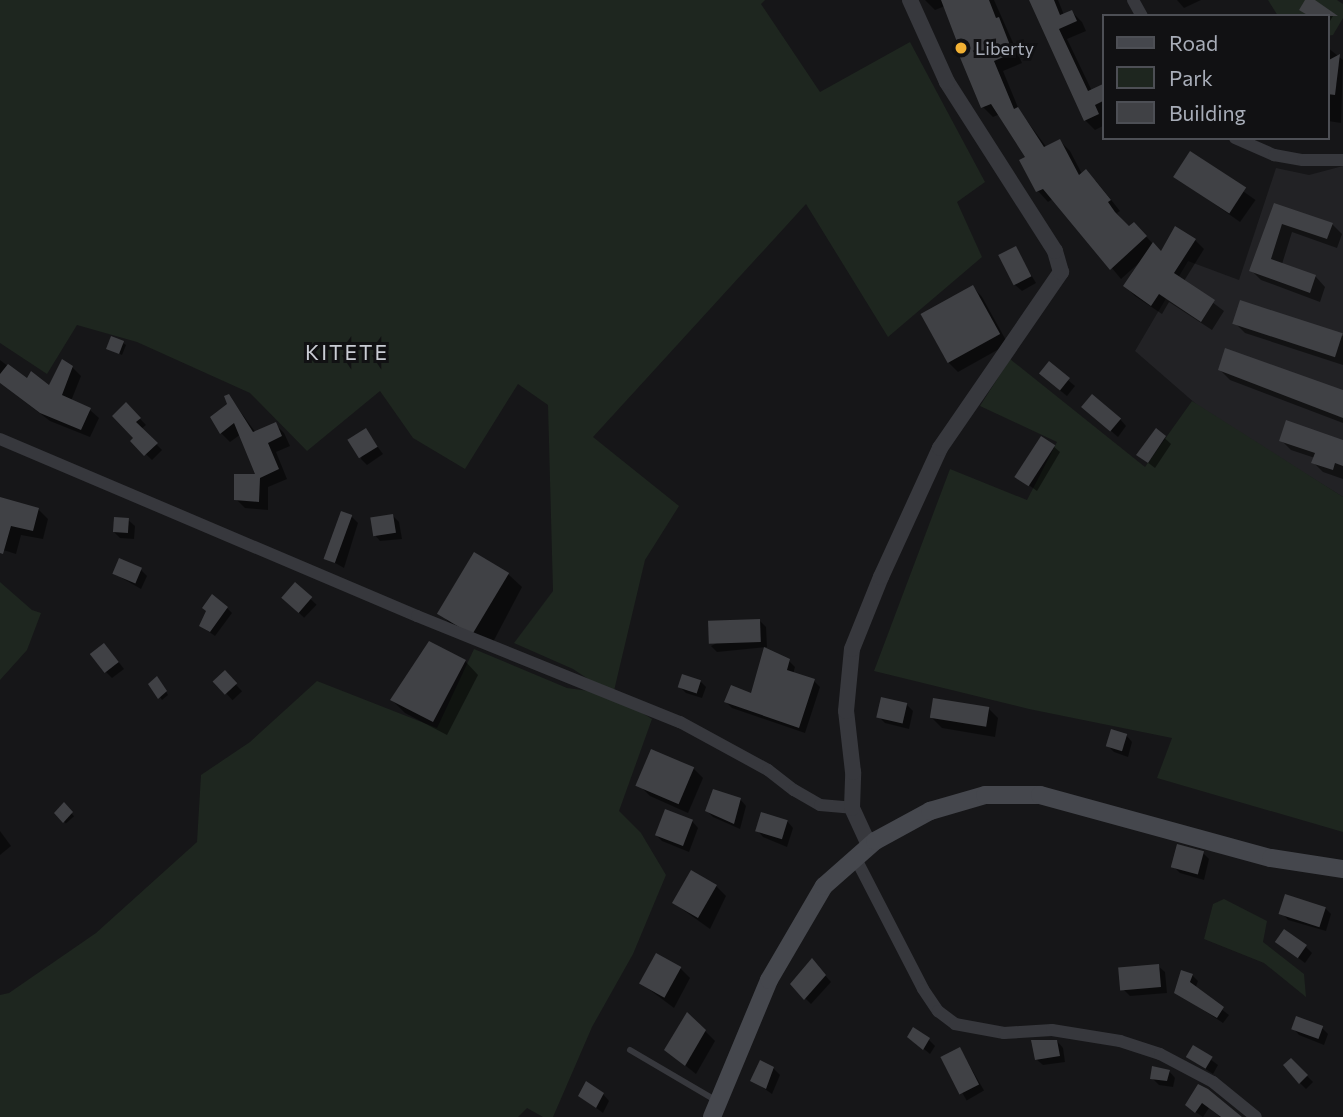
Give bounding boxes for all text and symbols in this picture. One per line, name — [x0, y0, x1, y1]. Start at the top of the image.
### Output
legend — [1102, 14, 1329, 140]
text: Road — [1169, 30, 1218, 55]
place label: Liberty — [975, 37, 1034, 59]
marker: Liberty — [953, 40, 969, 56]
text: Park — [1169, 65, 1213, 90]
text: Building — [1169, 100, 1246, 125]
district label: KITETE — [306, 339, 388, 365]

